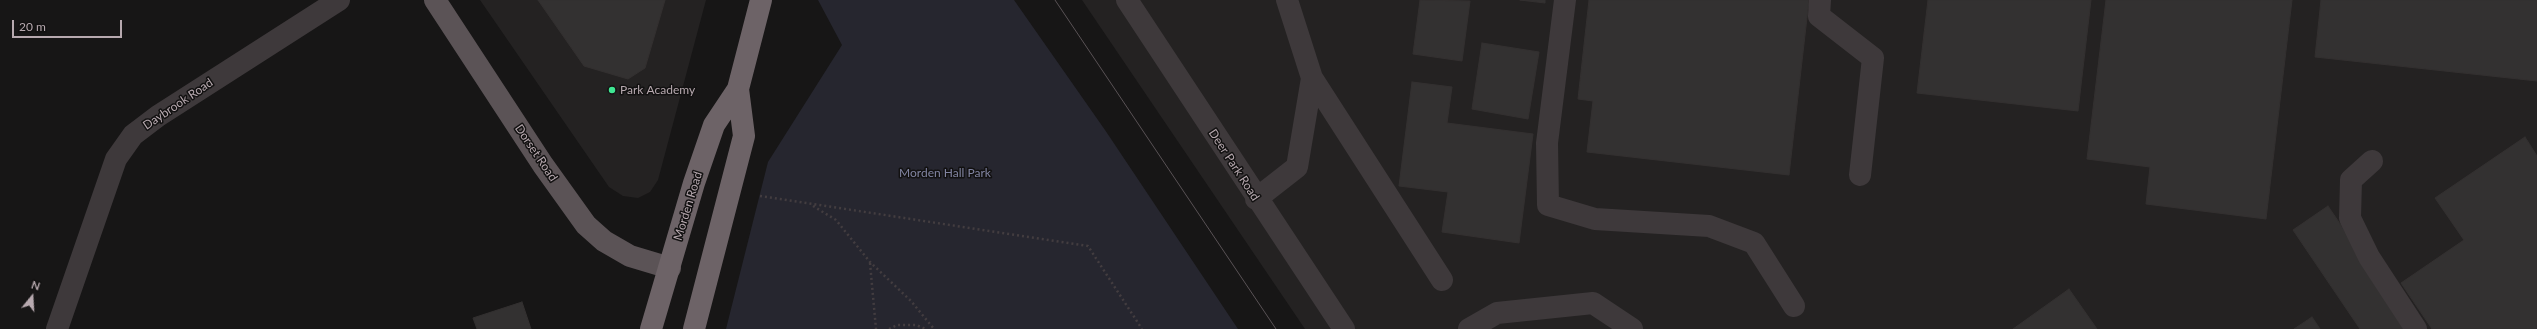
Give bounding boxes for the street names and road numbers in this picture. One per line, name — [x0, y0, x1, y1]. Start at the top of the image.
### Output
street label: Daybrook Road — [140, 75, 216, 133]
street label: Dorset Road — [512, 122, 560, 184]
street label: Deer Park Road — [1206, 127, 1262, 203]
street label: Morden Road — [671, 170, 705, 242]

